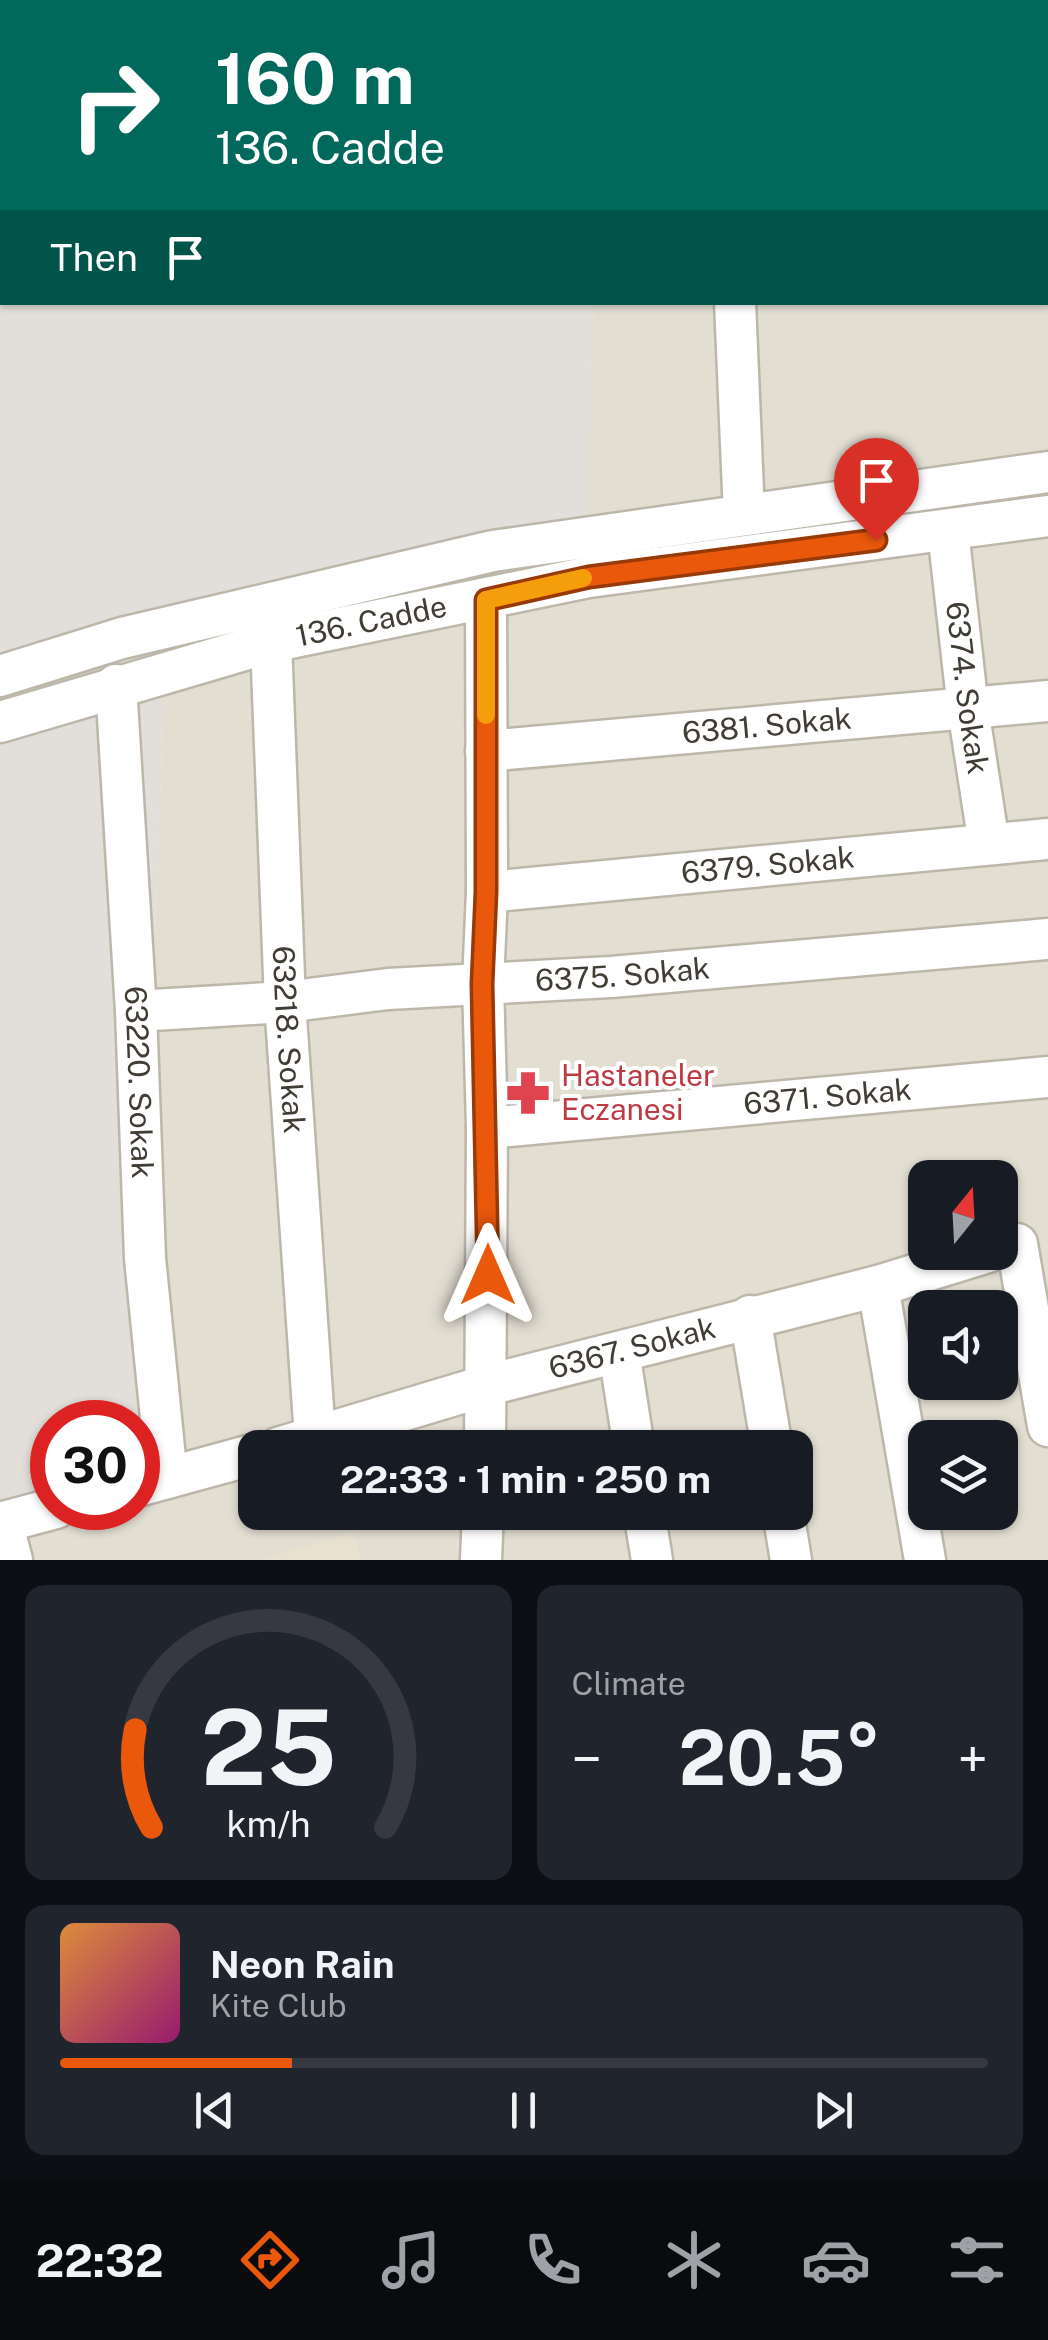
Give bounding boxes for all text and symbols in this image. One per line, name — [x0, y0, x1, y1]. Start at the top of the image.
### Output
text: 160 m — [215, 37, 415, 120]
icon: right — [50, 40, 180, 170]
text: 136. Cadde — [215, 121, 445, 174]
icon: arrive — [158, 230, 213, 285]
text: Then — [50, 235, 138, 280]
pin — [834, 438, 919, 541]
icon: arrive — [849, 453, 904, 508]
street label: 136. Cadde — [292, 588, 450, 653]
street label: 6374. Sokak — [939, 600, 997, 777]
street label: 6381. Sokak — [681, 700, 853, 750]
street label: 6379. Sokak — [679, 838, 856, 891]
street label: 63218. Sokak — [266, 945, 313, 1134]
street label: 6375. Sokak — [534, 949, 711, 998]
street label: 63220. Sokak — [118, 985, 161, 1179]
place label: Hastaneler Eczanesi — [561, 1057, 715, 1127]
pharmacy icon: Hastaneler Eczanesi — [504, 1069, 552, 1117]
street label: 6371. Sokak — [742, 1070, 913, 1122]
north arrow — [908, 1160, 1018, 1270]
map controls — [908, 1160, 1018, 1530]
position arrow — [436, 1223, 540, 1327]
button: sound — [908, 1290, 1018, 1400]
street label: 6367. Sokak — [545, 1309, 719, 1386]
speed limit sign: 30 — [30, 1400, 160, 1530]
button: layers — [908, 1420, 1018, 1530]
text: 22:33 · 1 min · 250 m — [340, 1457, 711, 1502]
text: Climate — [572, 1665, 686, 1702]
text: 25 — [200, 1686, 336, 1808]
text: 20.5° — [679, 1714, 881, 1802]
text: − — [572, 1727, 602, 1791]
text: + — [957, 1727, 988, 1791]
text: km/h — [226, 1803, 310, 1845]
text: Neon Rain — [210, 1942, 394, 1987]
text: Kite Club — [210, 1987, 347, 2024]
icon: previous — [187, 2083, 242, 2138]
icon: pause — [496, 2083, 551, 2138]
icon: next — [806, 2083, 861, 2138]
icon: directions — [235, 2225, 305, 2295]
icon: music — [376, 2225, 446, 2295]
icon: phone — [518, 2225, 588, 2295]
icon: climate — [659, 2225, 729, 2295]
icon: car — [801, 2225, 871, 2295]
icon: filters — [942, 2225, 1012, 2295]
text: 22:32 — [36, 2234, 164, 2287]

